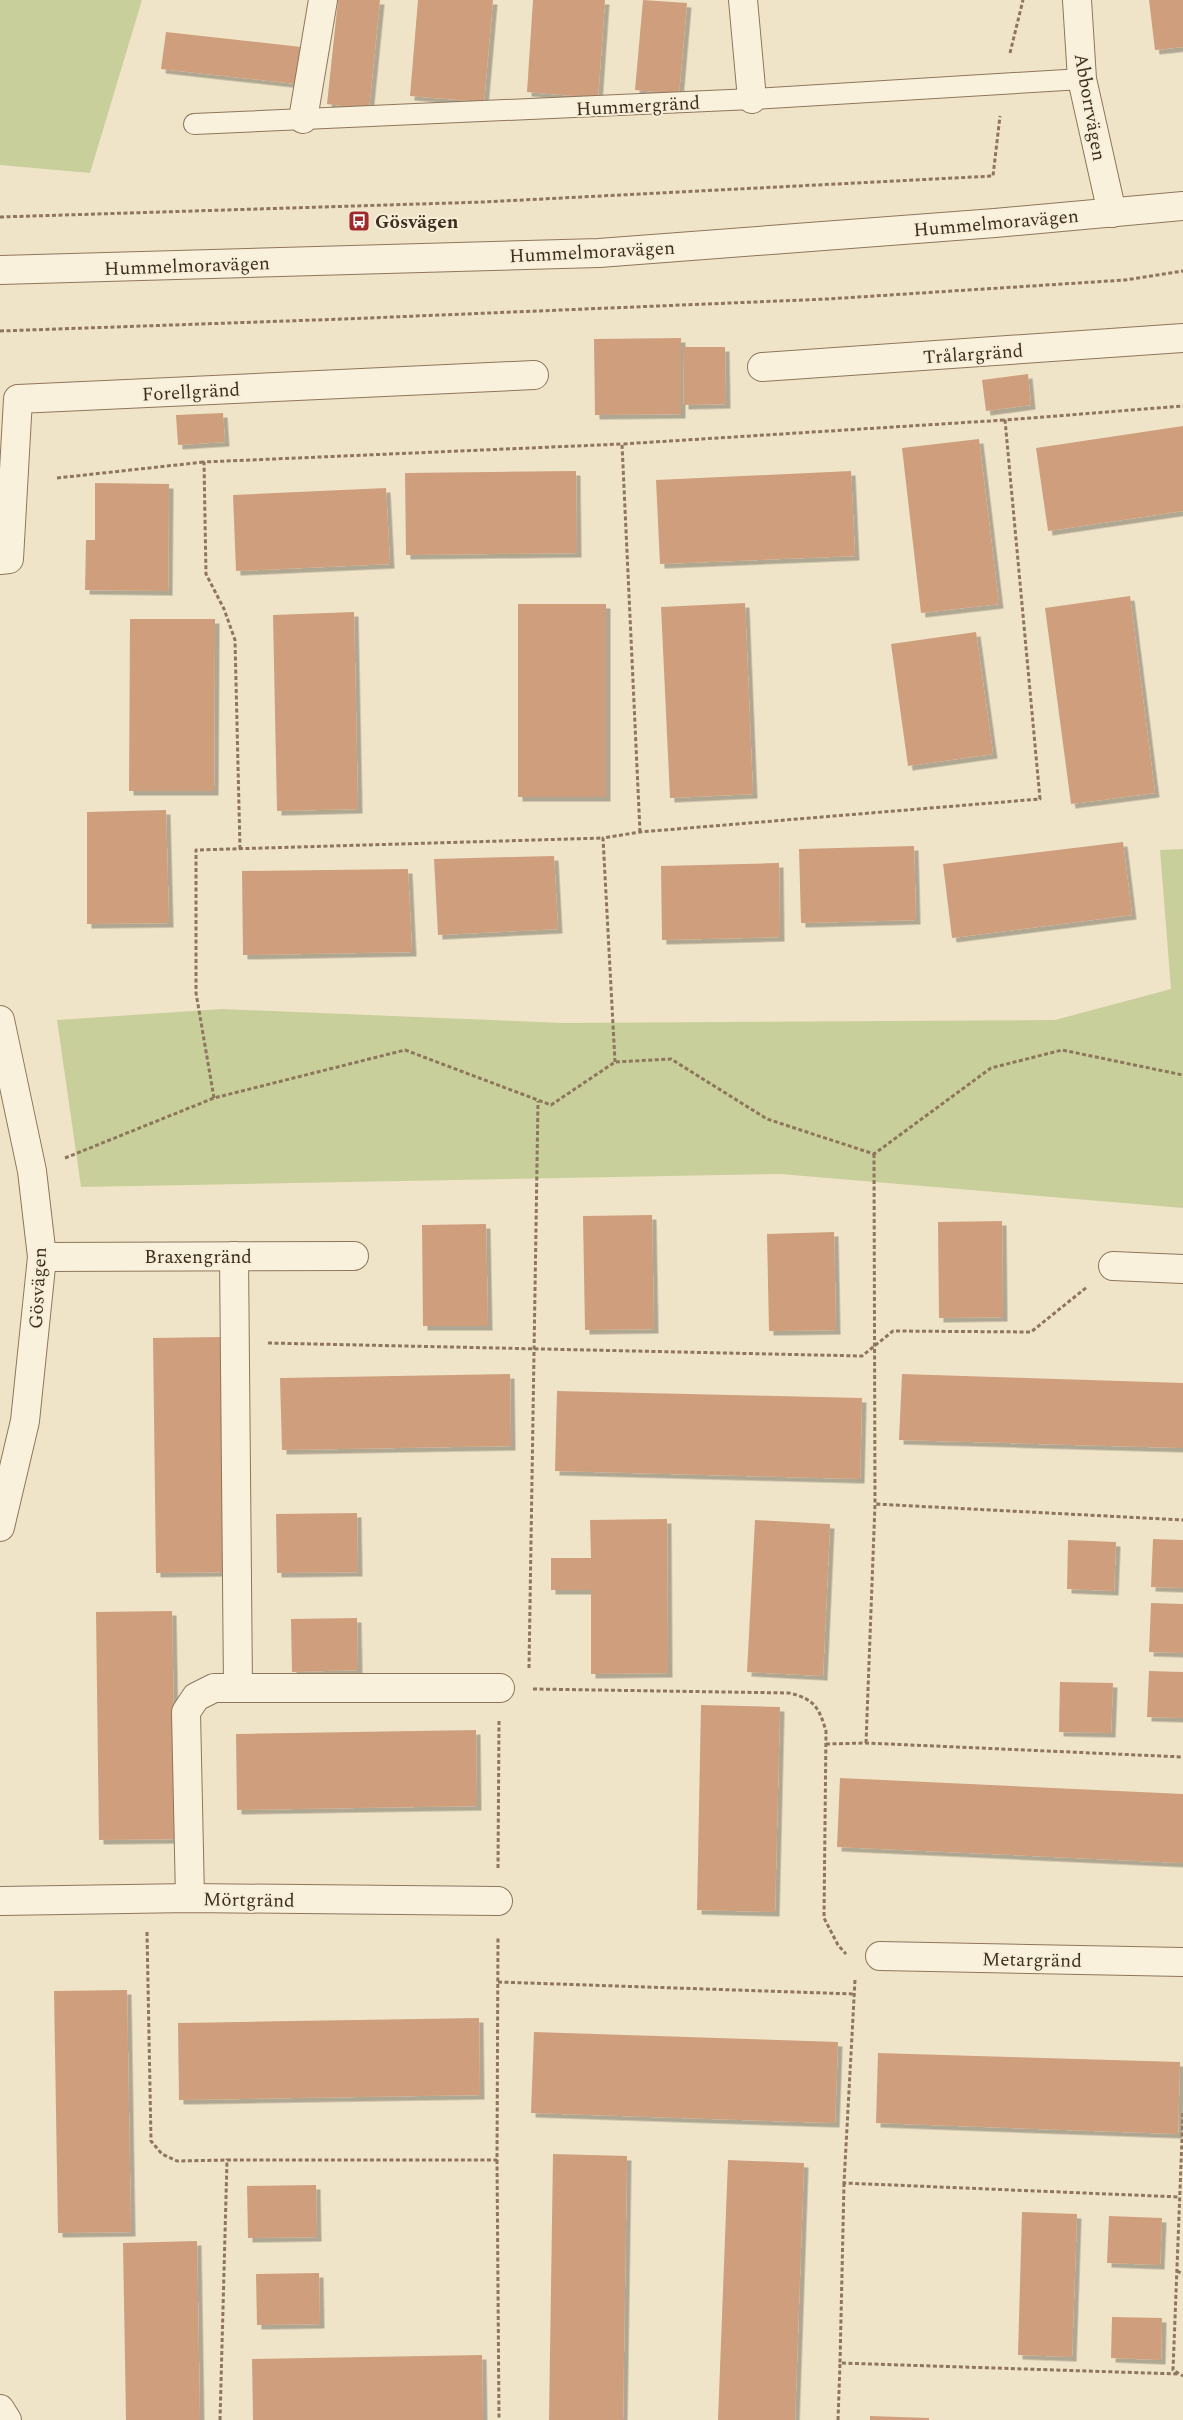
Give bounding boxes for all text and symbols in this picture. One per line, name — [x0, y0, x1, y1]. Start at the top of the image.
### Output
street label: Abborrvägen — [1066, 51, 1113, 164]
street label: Hummergränd — [575, 89, 701, 124]
street label: Hummelmoravägen — [912, 202, 1080, 245]
place label: Gösvägen — [375, 208, 459, 237]
bus stop icon: Gösvägen — [347, 209, 371, 233]
street label: Hummelmoravägen — [508, 234, 676, 271]
street label: Hummelmoravägen — [104, 249, 270, 284]
street label: Trålargränd — [922, 337, 1024, 372]
street label: Forellgränd — [141, 375, 241, 410]
street label: Braxengränd — [144, 1243, 252, 1272]
street label: Gösvägen — [22, 1246, 55, 1330]
street label: Mörtgränd — [203, 1885, 295, 1916]
street label: Metargränd — [982, 1945, 1082, 1976]

